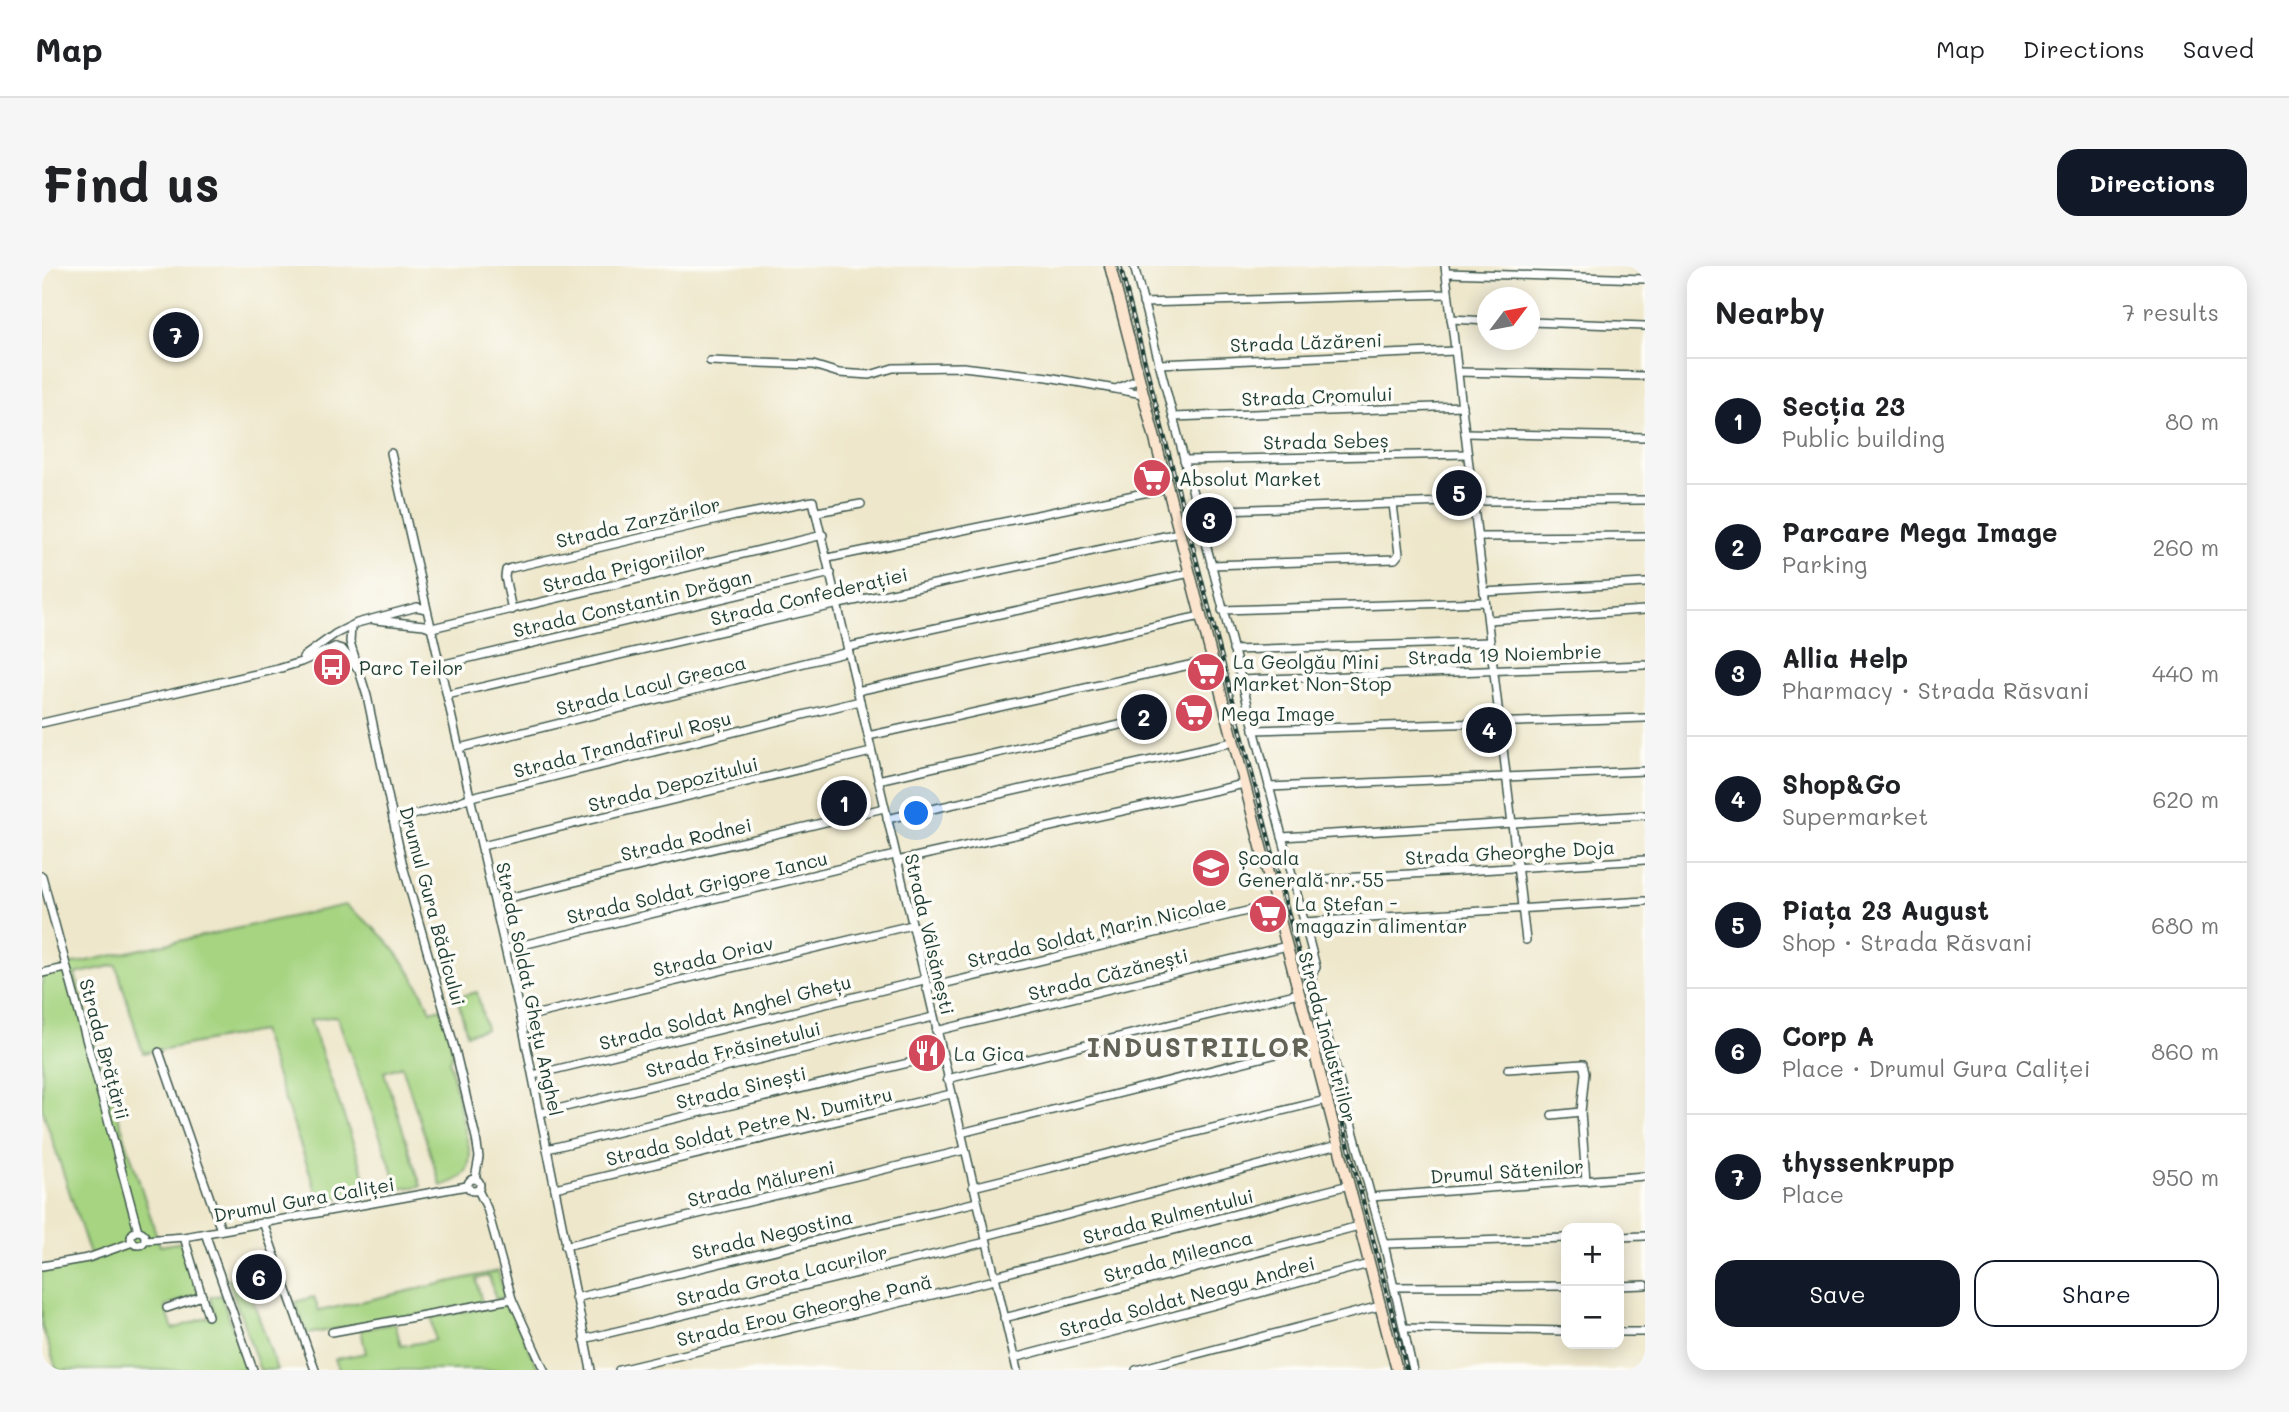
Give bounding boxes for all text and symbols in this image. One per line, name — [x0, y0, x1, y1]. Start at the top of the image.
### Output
text: Map — [35, 27, 103, 70]
text: Map — [1936, 33, 1985, 64]
text: Directions — [2023, 33, 2145, 64]
text: Saved — [2183, 33, 2254, 64]
button: Directions — [2057, 149, 2247, 216]
text: Find us — [42, 151, 220, 214]
north arrow — [1477, 287, 1540, 350]
text: Nearby — [1715, 292, 1825, 332]
text: 7 results — [2122, 297, 2219, 327]
pin: 7 — [153, 309, 199, 361]
street label: Strada Lăzăreni — [1229, 327, 1383, 357]
street label: Strada Cromului — [1241, 381, 1393, 411]
text: Secția 23 — [1782, 389, 1905, 423]
text: 1 — [1733, 406, 1743, 436]
text: 80 m — [2165, 406, 2219, 436]
text: Public building — [1782, 423, 1945, 453]
street label: Strada Sebeș — [1263, 427, 1389, 456]
supermarket icon: Absolut Market — [1131, 457, 1173, 499]
place label: Absolut Market — [1179, 466, 1321, 491]
pin: 5 — [1436, 467, 1482, 519]
street label: Strada Zarzărilor — [553, 491, 723, 553]
pin: 3 — [1186, 494, 1232, 546]
text: Parcare Mega Image — [1782, 515, 2057, 549]
text: 2 — [1732, 532, 1744, 562]
text: 260 m — [2152, 532, 2219, 562]
street label: Strada Prigoriilor — [540, 536, 708, 598]
text: Parking — [1782, 549, 1867, 579]
street label: Strada Confederației — [708, 561, 910, 632]
street label: Strada Constantin Drăgan — [510, 563, 754, 643]
street label: Strada 19 Noiembrie — [1408, 638, 1602, 670]
text: Allia Help — [1782, 641, 1908, 675]
bus stop icon: Parc Teilor — [311, 646, 353, 688]
street label: Strada Lacul Greaca — [553, 649, 749, 721]
place label: La Geolgău Mini Market Non-Stop — [1233, 649, 1392, 696]
supermarket icon: La Geolgău Mini Market Non-Stop — [1185, 651, 1227, 693]
place label: Parc Teilor — [359, 655, 463, 680]
text: 3 — [1731, 658, 1745, 688]
text: 440 m — [2152, 658, 2219, 688]
text: Pharmacy · Strada Răsvani — [1782, 675, 2090, 705]
pin: 2 — [1121, 691, 1167, 743]
supermarket icon: Mega Image — [1173, 692, 1215, 734]
place label: Mega Image — [1221, 701, 1335, 726]
pin: 4 — [1466, 704, 1512, 756]
street label: Strada Trandafirul Roșu — [510, 705, 734, 784]
street label: Strada Depozitului — [585, 751, 761, 817]
text: Shop&Go — [1782, 767, 1901, 801]
pin: 1 — [821, 777, 867, 829]
text: 4 — [1731, 784, 1745, 814]
text: 620 m — [2152, 784, 2219, 814]
your location — [899, 796, 933, 830]
text: Supermarket — [1782, 801, 1928, 831]
street label: Drumul Gura Bădicului — [394, 804, 472, 1008]
street label: Strada Rodnei — [618, 812, 754, 866]
street label: Strada Gheorghe Doja — [1405, 834, 1615, 870]
street label: Strada Soldat Grigore Iancu — [564, 845, 830, 929]
place label: Școala Generală nr. 55 — [1238, 845, 1384, 892]
school or university icon: Școala Generală nr. 55 — [1190, 847, 1232, 889]
street label: Strada Vâlsănești — [898, 851, 961, 1017]
street label: Strada Soldat Ghețu Anghel — [490, 860, 569, 1118]
street label: Strada Soldat Marin Nicolae — [965, 889, 1229, 973]
place label: La Ștefan - magazin alimentar — [1295, 891, 1467, 938]
supermarket icon: La Ștefan - magazin alimentar — [1247, 893, 1289, 935]
text: Piața 23 August — [1782, 893, 1989, 927]
text: 5 — [1731, 910, 1745, 940]
text: 680 m — [2151, 910, 2219, 940]
text: Shop · Strada Răsvani — [1782, 927, 2032, 957]
street label: Strada Oriav — [650, 930, 776, 982]
street label: Strada Căzănești — [1025, 942, 1191, 1007]
street label: Strada Industriilor — [1293, 949, 1363, 1125]
street label: Strada Soldat Anghel Ghețu — [596, 969, 854, 1056]
street label: Strada Brățării — [73, 976, 136, 1122]
street label: Strada Frăsinetului — [643, 1015, 823, 1083]
text: Corp A — [1782, 1019, 1874, 1053]
district label: INDUSTRIILOR — [1087, 1030, 1311, 1064]
restaurant icon: La Gica — [906, 1032, 948, 1074]
text: 6 — [1731, 1036, 1745, 1066]
text: 860 m — [2151, 1036, 2219, 1066]
place label: La Gica — [954, 1041, 1025, 1066]
text: Place · Drumul Gura Caliței — [1782, 1053, 2090, 1083]
street label: Strada Sinești — [674, 1060, 809, 1115]
street label: Strada Soldat Petre N. Dumitru — [603, 1081, 895, 1171]
text: thyssenkrupp — [1782, 1145, 1955, 1179]
street label: Drumul Sătenilor — [1429, 1153, 1585, 1189]
street label: Strada Mălureni — [685, 1154, 837, 1212]
text: 7 — [1732, 1162, 1744, 1192]
text: 950 m — [2152, 1162, 2219, 1192]
street label: Drumul Gura Caliței — [212, 1171, 397, 1228]
text: Place — [1782, 1179, 1844, 1209]
street label: Strada Rulmentului — [1080, 1183, 1256, 1249]
street label: Strada Negostina — [689, 1203, 855, 1265]
map controls — [1561, 1223, 1624, 1349]
button: + — [1561, 1223, 1624, 1286]
street label: Strada Mileanca — [1101, 1224, 1255, 1288]
street label: Strada Grota Lacurilor — [674, 1239, 890, 1311]
street label: Strada Soldat Neagu Andrei — [1057, 1250, 1317, 1342]
pin: 6 — [236, 1251, 282, 1303]
button: Save — [1715, 1260, 1960, 1327]
button: Share — [1974, 1260, 2219, 1327]
street label: Strada Erou Gheorghe Pană — [674, 1268, 934, 1352]
button: − — [1561, 1286, 1624, 1349]

